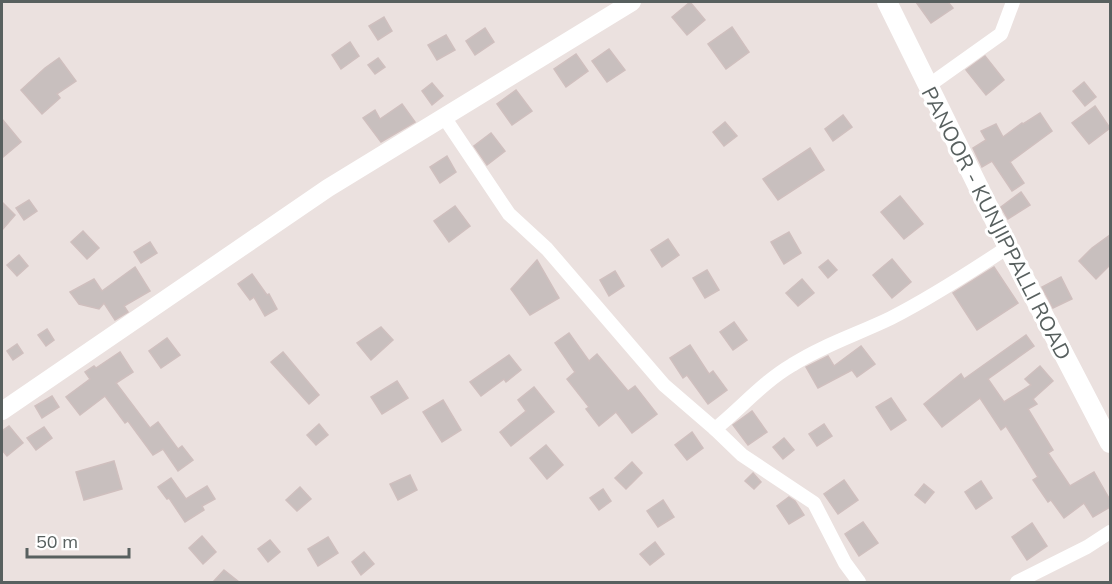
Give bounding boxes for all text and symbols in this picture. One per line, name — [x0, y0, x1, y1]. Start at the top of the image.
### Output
street label: PANOOR - KUNJIPPALLI ROAD — [917, 82, 1077, 364]
scale bar — [27, 521, 129, 559]
text: 50 m — [36, 530, 78, 553]

